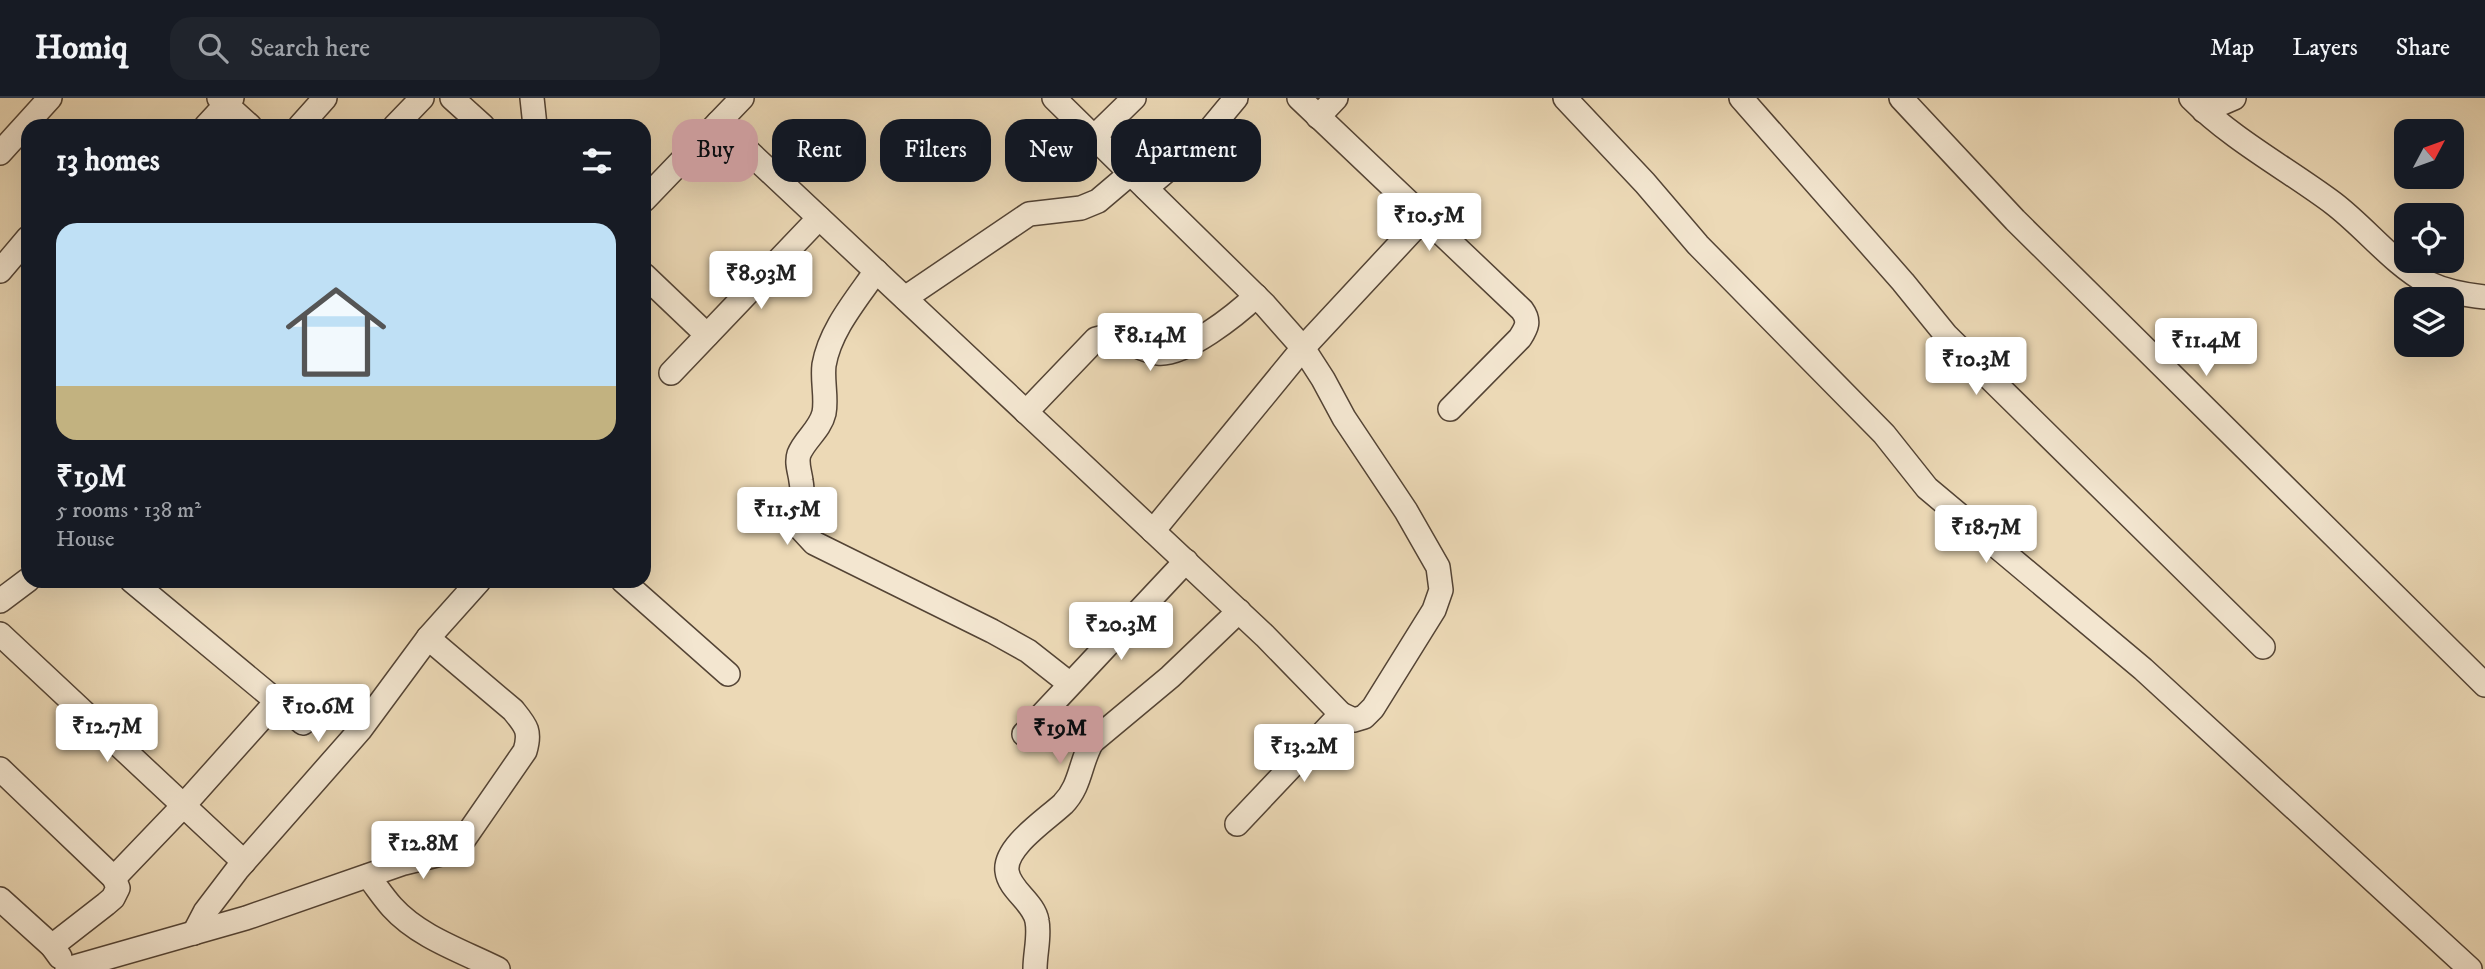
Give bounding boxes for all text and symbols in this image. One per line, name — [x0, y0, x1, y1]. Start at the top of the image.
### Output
search box — [170, 17, 660, 80]
text: Homiq — [35, 28, 128, 69]
icon: search — [194, 29, 232, 67]
text: Search here — [250, 32, 370, 65]
text: Map — [2210, 33, 2254, 63]
text: Layers — [2292, 33, 2358, 63]
text: Share — [2396, 33, 2450, 63]
chip: Buy — [672, 119, 758, 182]
chip: Rent — [772, 119, 866, 182]
chip: Filters — [880, 119, 991, 182]
chip: New — [1005, 119, 1097, 182]
chip: Apartment — [1111, 119, 1261, 182]
north arrow — [2394, 119, 2464, 189]
map controls — [2394, 119, 2464, 357]
icon: filters — [578, 142, 616, 180]
text: 13 homes — [56, 143, 160, 180]
pin: ₹10.5M — [1372, 194, 1486, 253]
text: ₹10.5M — [1393, 201, 1465, 230]
button: locate — [2394, 203, 2464, 273]
pin: ₹8.93M — [704, 252, 818, 311]
text: ₹8.93M — [725, 259, 797, 288]
icon: home — [273, 269, 399, 395]
button: layers — [2394, 287, 2464, 357]
pin: ₹8.14M — [1093, 314, 1207, 373]
pin: ₹11.4M — [2149, 318, 2263, 378]
text: ₹8.14M — [1114, 321, 1186, 350]
text: ₹11.4M — [2171, 326, 2241, 355]
pin: ₹10.3M — [1919, 338, 2033, 397]
text: ₹10.3M — [1942, 345, 2010, 374]
text: ₹19M — [56, 459, 126, 496]
pin: ₹11.5M — [730, 488, 844, 547]
text: ₹11.5M — [753, 495, 821, 524]
text: 5 rooms · 138 m² — [56, 496, 201, 525]
pin: ₹18.7M — [1929, 505, 2043, 565]
text: ₹18.7M — [1951, 513, 2021, 542]
text: House — [56, 525, 114, 554]
pin: ₹20.3M — [1064, 602, 1178, 662]
text: ₹20.3M — [1085, 610, 1157, 639]
pin: ₹10.6M — [261, 684, 375, 744]
text: ₹10.6M — [282, 692, 354, 721]
pin: ₹12.7M — [50, 704, 164, 764]
pin: ₹19M — [1019, 706, 1101, 766]
text: ₹12.7M — [72, 712, 142, 741]
text: ₹19M — [1033, 714, 1087, 743]
pin: ₹13.2M — [1247, 724, 1361, 784]
text: ₹13.2M — [1270, 732, 1338, 761]
pin: ₹12.8M — [366, 822, 480, 881]
text: ₹12.8M — [387, 829, 459, 858]

